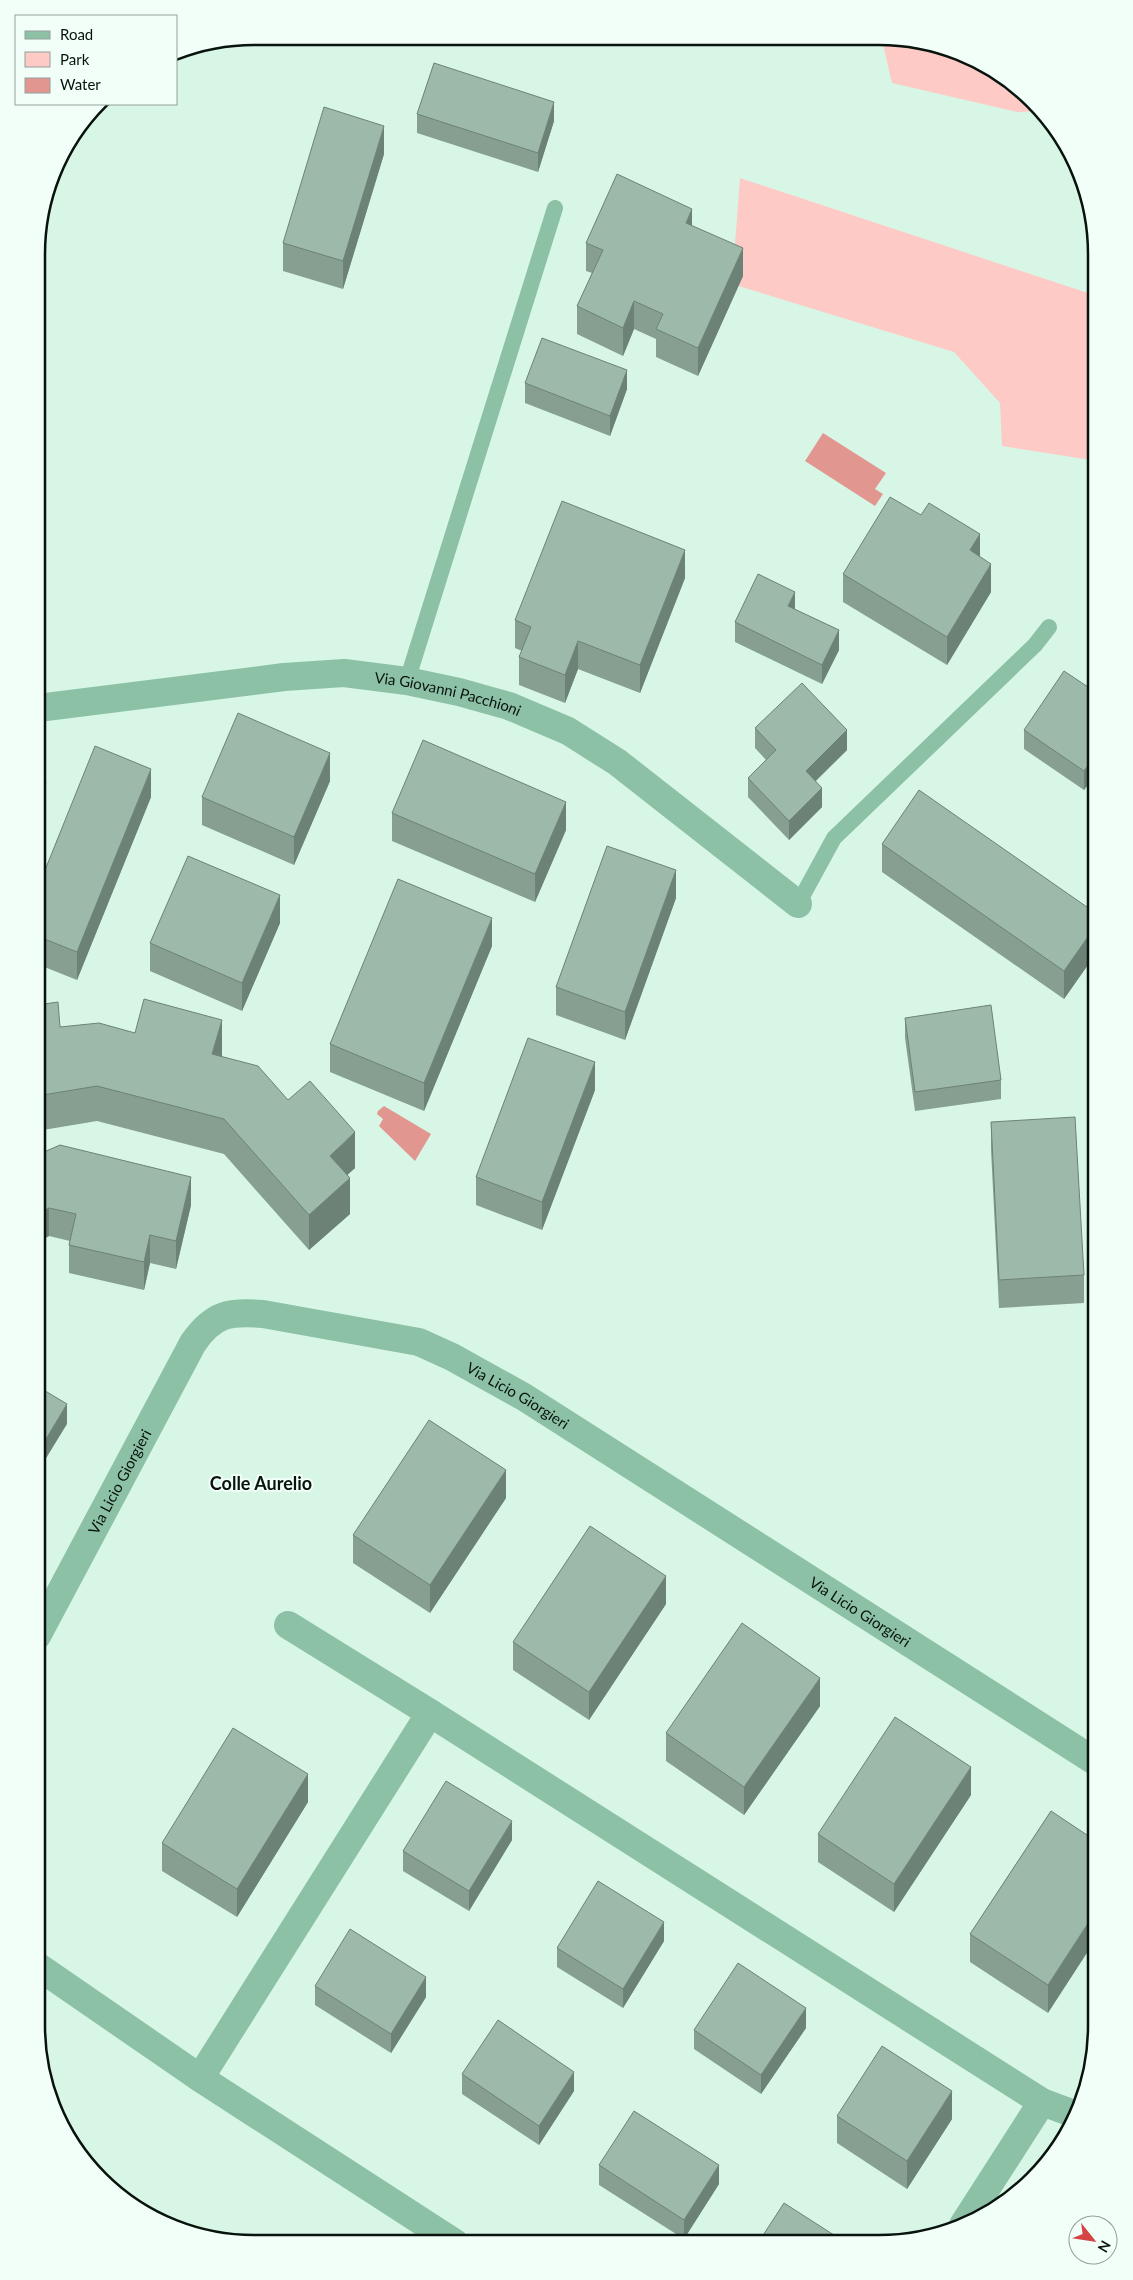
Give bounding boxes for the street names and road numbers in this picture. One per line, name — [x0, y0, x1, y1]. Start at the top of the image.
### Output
street label: Via Giovanni Pacchioni — [374, 668, 524, 719]
street label: Via Licio Giorgieri — [463, 1358, 573, 1433]
street label: Via Licio Giorgieri — [84, 1426, 155, 1537]
street label: Via Licio Giorgieri — [806, 1573, 914, 1650]

